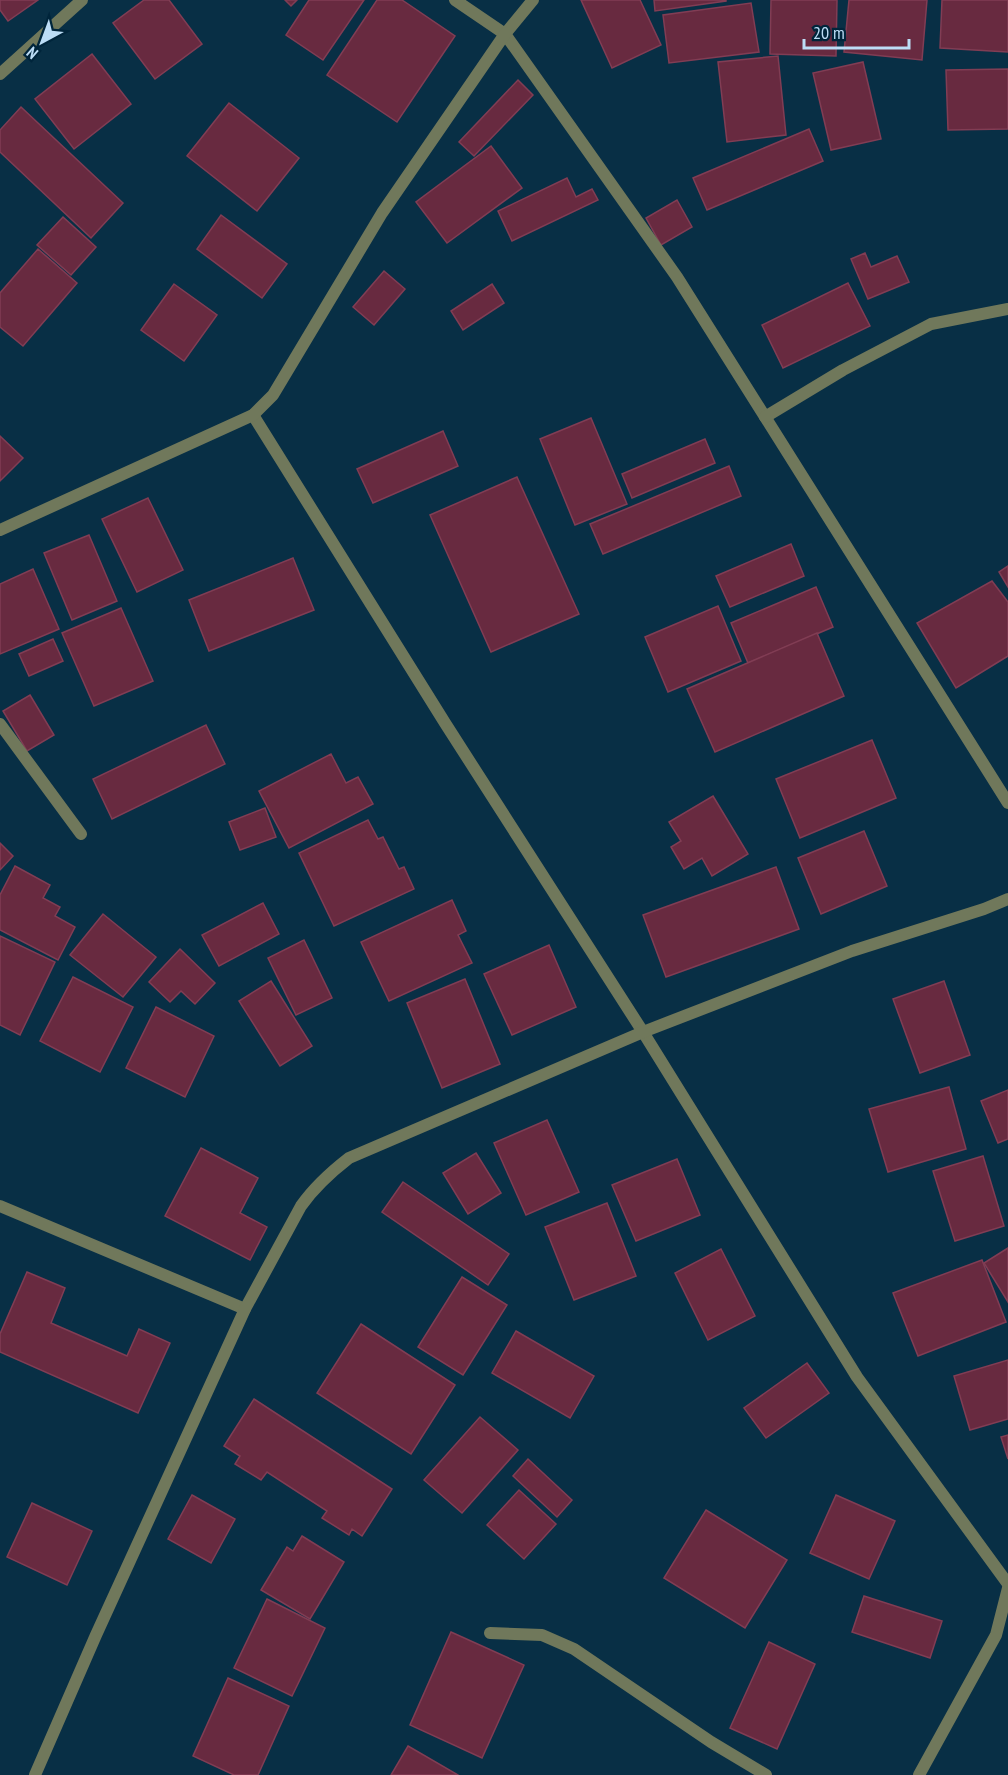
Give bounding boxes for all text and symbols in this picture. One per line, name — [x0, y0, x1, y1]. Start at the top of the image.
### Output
north arrow — [12, 12, 72, 72]
scale bar — [804, 12, 909, 50]
text: 20 m — [813, 21, 845, 44]
text: N — [22, 43, 42, 64]

